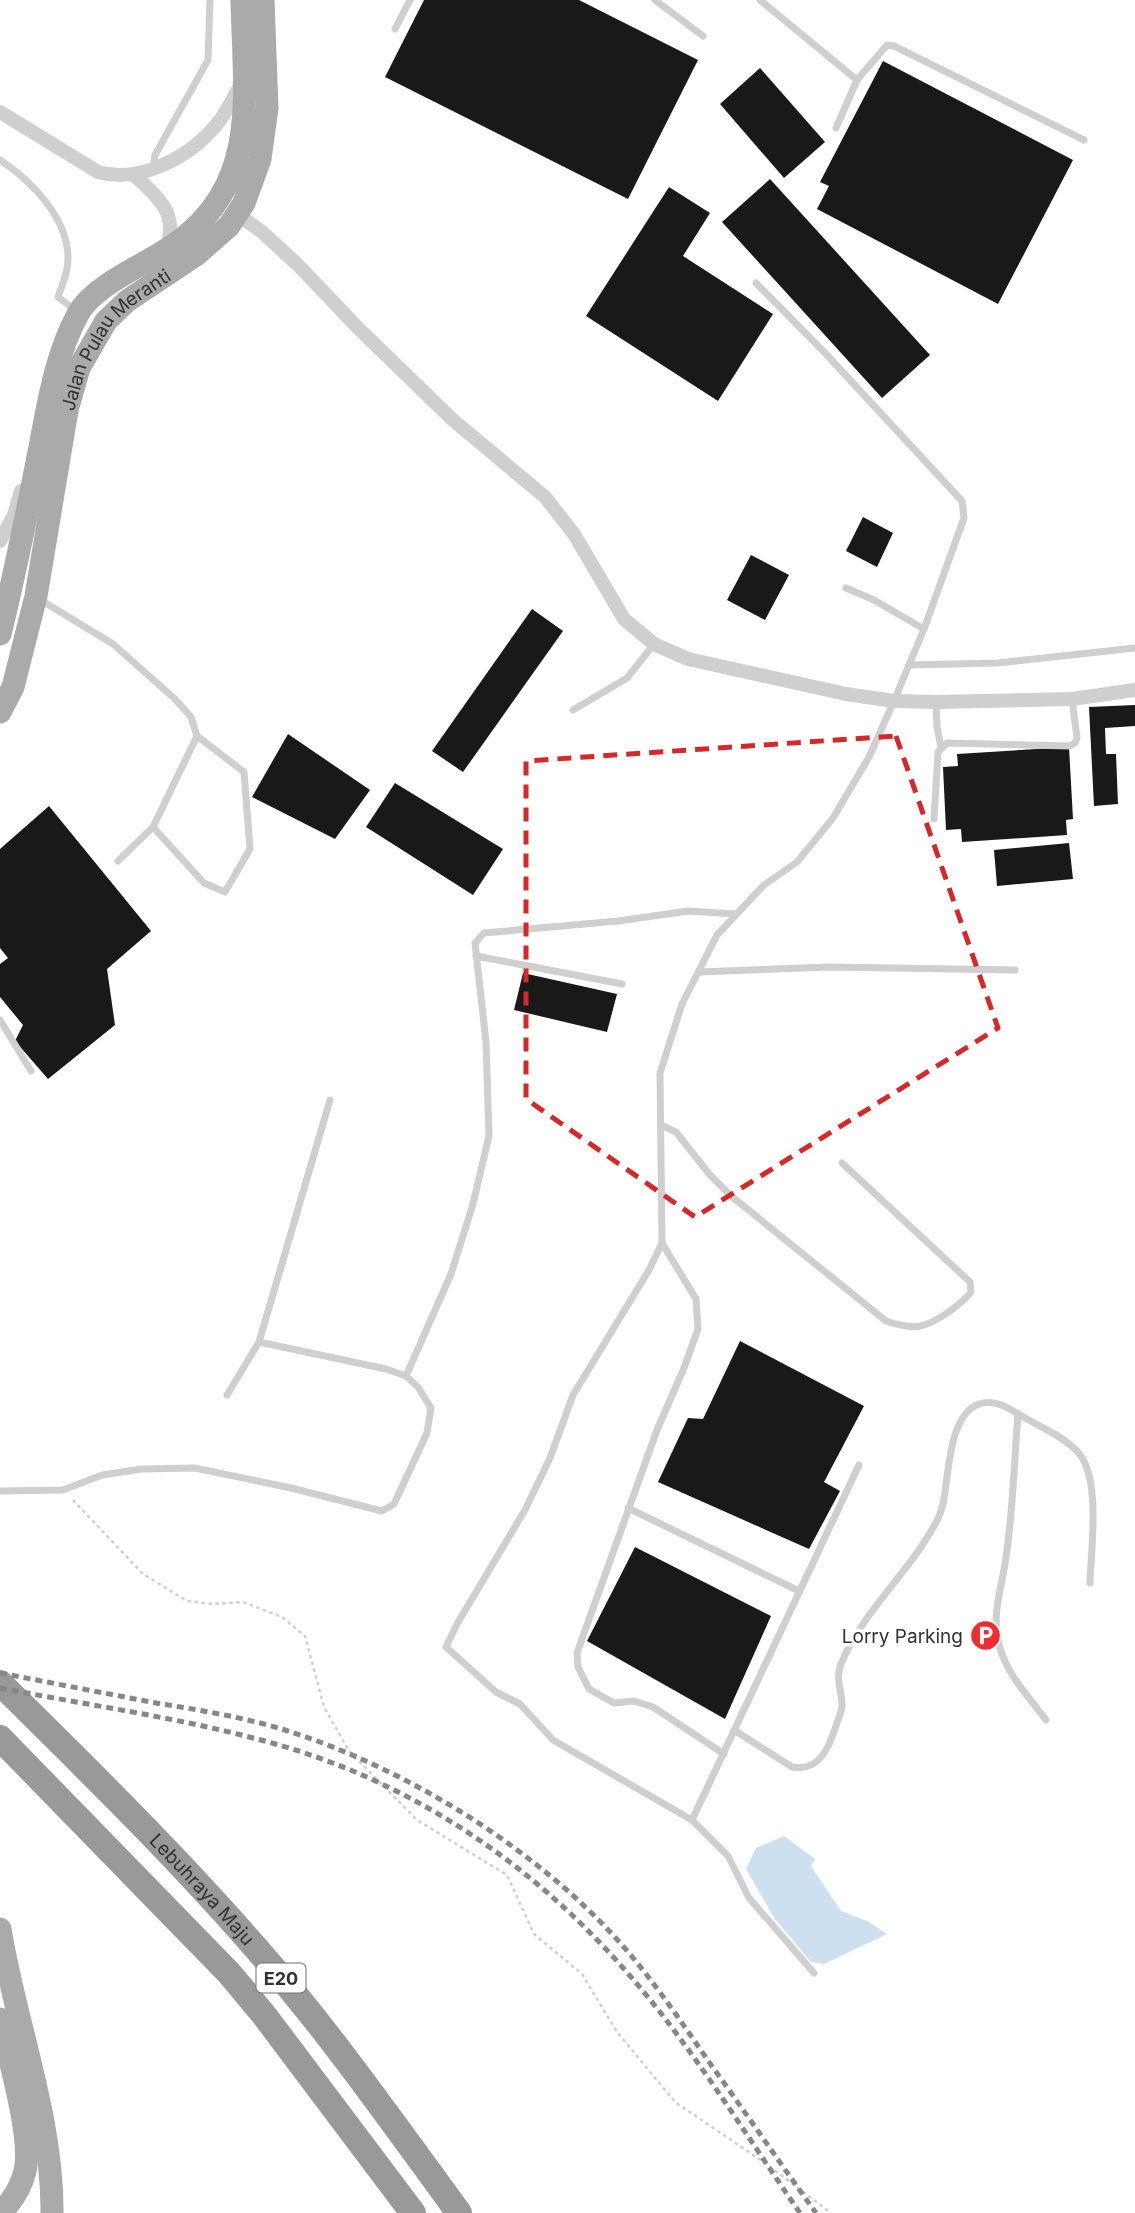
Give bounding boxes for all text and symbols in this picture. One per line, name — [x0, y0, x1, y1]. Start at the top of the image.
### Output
street label: Jalan Pulau Meranti — [56, 264, 175, 413]
parking icon: Lorry Parking — [969, 1619, 1003, 1653]
place label: Lorry Parking — [842, 1625, 963, 1648]
street label: Lebuhraya Maju — [145, 1829, 260, 1950]
road number: E20 — [256, 1964, 306, 1992]

